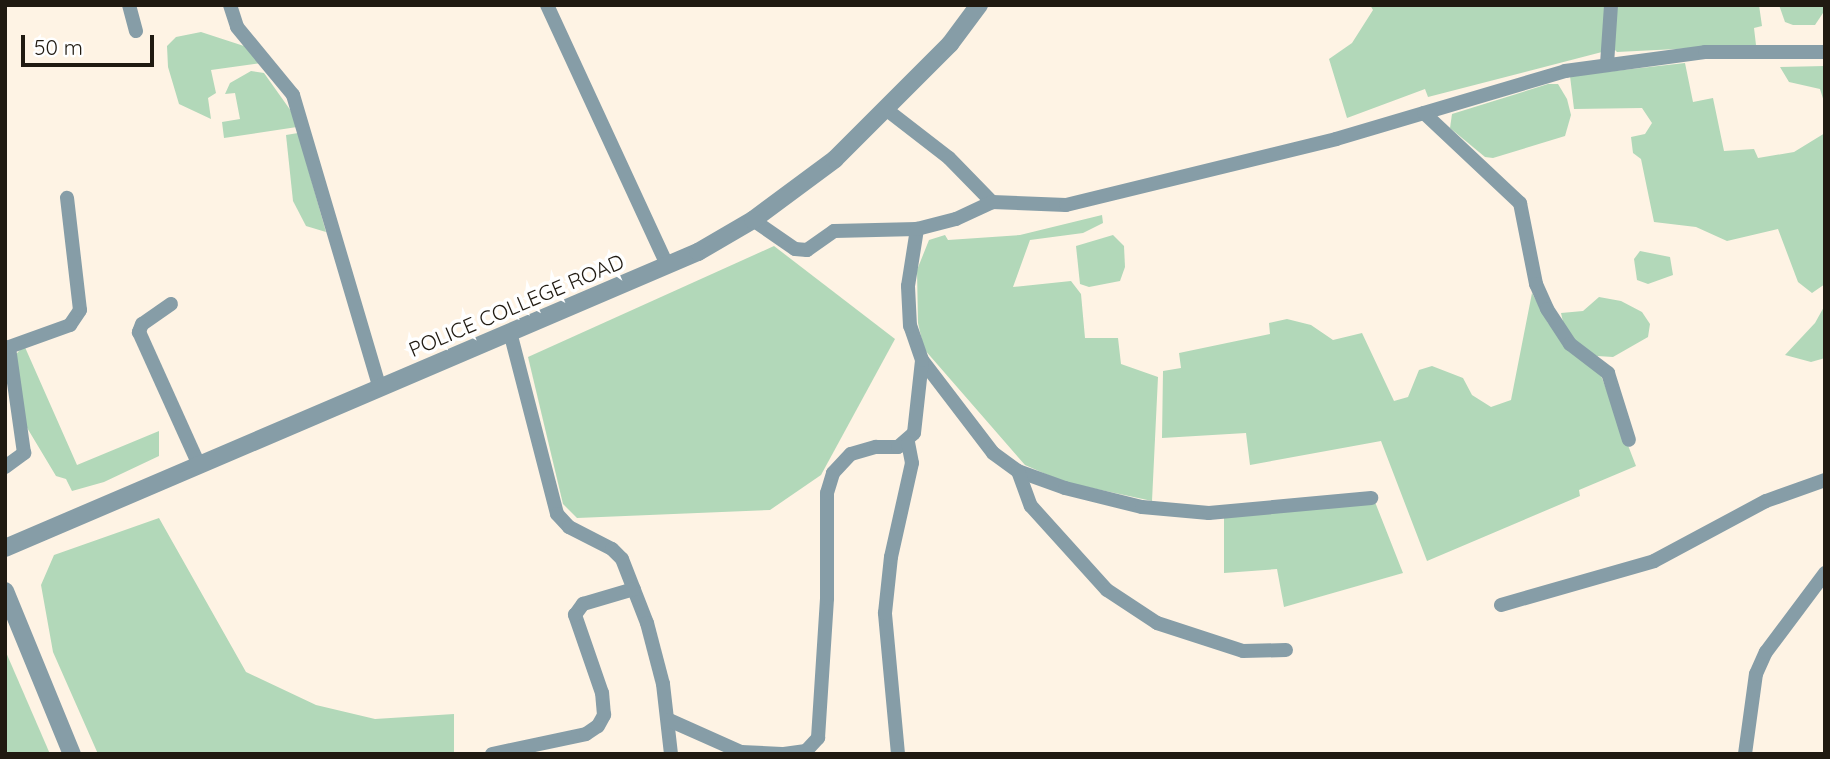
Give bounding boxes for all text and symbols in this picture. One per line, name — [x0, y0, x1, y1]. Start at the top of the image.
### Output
scale bar — [24, 21, 158, 65]
text: 50 m — [34, 34, 83, 60]
street label: POLICE COLLEGE ROAD — [405, 248, 627, 362]

